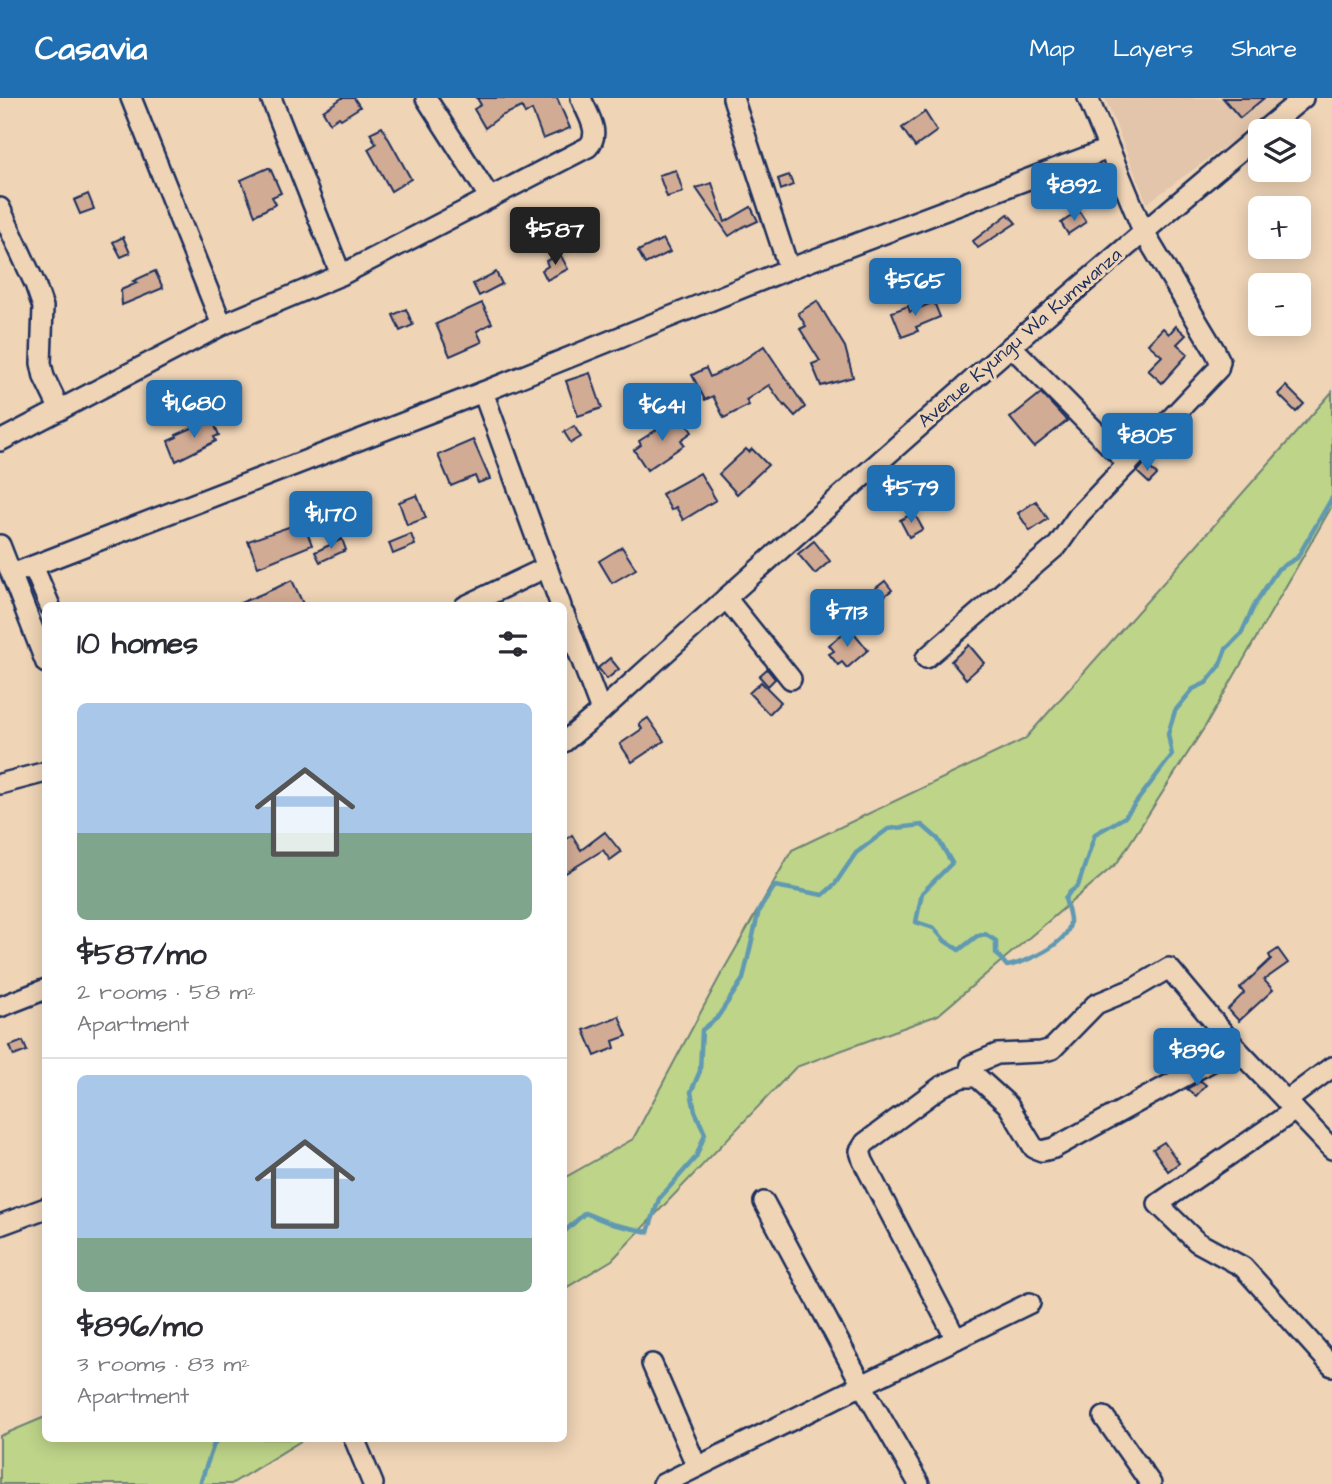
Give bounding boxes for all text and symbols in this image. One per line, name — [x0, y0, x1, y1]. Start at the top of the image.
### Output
text: Casavia — [35, 26, 147, 72]
text: Map — [1030, 32, 1075, 66]
text: Layers — [1113, 32, 1193, 66]
text: Share — [1231, 32, 1297, 66]
map controls — [1248, 119, 1311, 336]
button: layers — [1248, 119, 1311, 182]
pin: $892 — [1033, 164, 1115, 223]
text: $892 — [1047, 170, 1101, 202]
button: + — [1248, 196, 1311, 259]
pin: $587 — [514, 208, 596, 267]
text: $587 — [526, 214, 584, 246]
street label: Avenue Kyungu Wa Kumwanza — [912, 242, 1129, 435]
pin: $565 — [874, 258, 956, 318]
text: $565 — [885, 265, 945, 297]
button: − — [1248, 273, 1311, 336]
pin: $1,680 — [137, 380, 251, 440]
pin: $641 — [621, 384, 703, 443]
text: $1,680 — [162, 387, 226, 419]
text: $641 — [639, 390, 685, 422]
pin: $805 — [1106, 414, 1188, 473]
text: $805 — [1118, 420, 1176, 452]
pin: $579 — [870, 466, 952, 525]
text: $579 — [883, 472, 939, 504]
pin: $1,170 — [274, 491, 388, 551]
text: $1,170 — [305, 498, 357, 530]
pin: $713 — [806, 589, 888, 649]
text: $713 — [826, 596, 868, 628]
text: 10 homes — [77, 623, 198, 665]
icon: filters — [494, 625, 532, 663]
icon: home — [242, 749, 368, 875]
text: $587/mo — [77, 934, 207, 976]
text: 2 rooms · 58 m² — [77, 976, 256, 1008]
text: Apartment — [77, 1008, 189, 1040]
pin: $896 — [1156, 1028, 1238, 1088]
text: $896 — [1169, 1035, 1225, 1067]
icon: home — [242, 1121, 368, 1247]
text: $896/mo — [77, 1306, 203, 1348]
text: 3 rooms · 83 m² — [77, 1348, 250, 1380]
text: Apartment — [77, 1380, 189, 1412]

